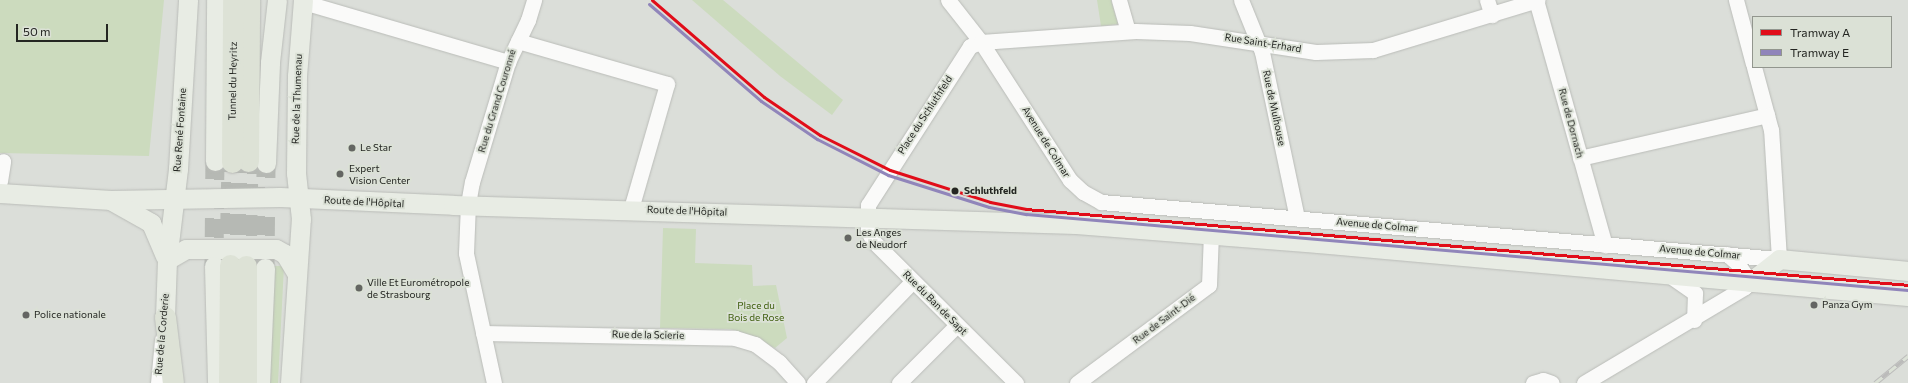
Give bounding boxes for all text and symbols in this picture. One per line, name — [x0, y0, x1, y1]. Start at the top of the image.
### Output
scale bar — [18, 16, 110, 42]
legend — [1752, 16, 1892, 68]
text: 50 m — [23, 24, 51, 38]
text: Tramway A — [1790, 25, 1850, 39]
street label: Rue Saint-Erhard — [1224, 31, 1302, 55]
street label: Tunnel du Heyritz — [226, 41, 240, 121]
text: Tramway E — [1790, 45, 1849, 59]
street label: Rue du Grand Couronné — [476, 48, 518, 154]
street label: Rue de la Thumenau — [289, 54, 305, 144]
street label: Rue de Mulhouse — [1260, 69, 1288, 147]
street label: Place du Schluthfeld — [895, 73, 955, 157]
street label: Rue de Dornach — [1556, 87, 1586, 159]
street label: Rue René Fontaine — [171, 88, 189, 172]
street label: Avenue de Colmar — [1019, 104, 1073, 180]
place label: Le Star — [360, 142, 392, 154]
marker: Le Star — [347, 143, 357, 153]
place label: Expert Vision Center — [349, 162, 410, 186]
marker: Expert Vision Center — [334, 168, 346, 180]
marker: Schluthfeld — [949, 185, 961, 197]
place label: Schluthfeld — [964, 185, 1017, 197]
street label: Route de l'Hôpital — [323, 194, 405, 210]
street label: Route de l'Hôpital — [647, 204, 727, 218]
street label: Avenue de Colmar — [1336, 215, 1418, 235]
place label: Les Anges de Neudorf — [856, 226, 907, 250]
marker: Les Anges de Neudorf — [843, 233, 853, 243]
street label: Avenue de Colmar — [1659, 242, 1741, 262]
street label: Rue du Ban de Sapt — [900, 268, 970, 338]
place label: Ville Et Eurométropole de Strasbourg — [367, 276, 469, 300]
marker: Ville Et Eurométropole de Strasbourg — [354, 283, 364, 293]
street label: Rue de Saint-Dié — [1130, 292, 1198, 346]
street label: Rue de la Corderie — [152, 293, 172, 375]
park label: Place du Bois de Rose — [728, 299, 784, 322]
place label: Panza Gym — [1822, 299, 1872, 311]
marker: Panza Gym — [1809, 300, 1819, 310]
place label: Police nationale — [34, 309, 106, 321]
marker: Police nationale — [21, 310, 31, 320]
street label: Rue de la Scierie — [612, 328, 684, 342]

